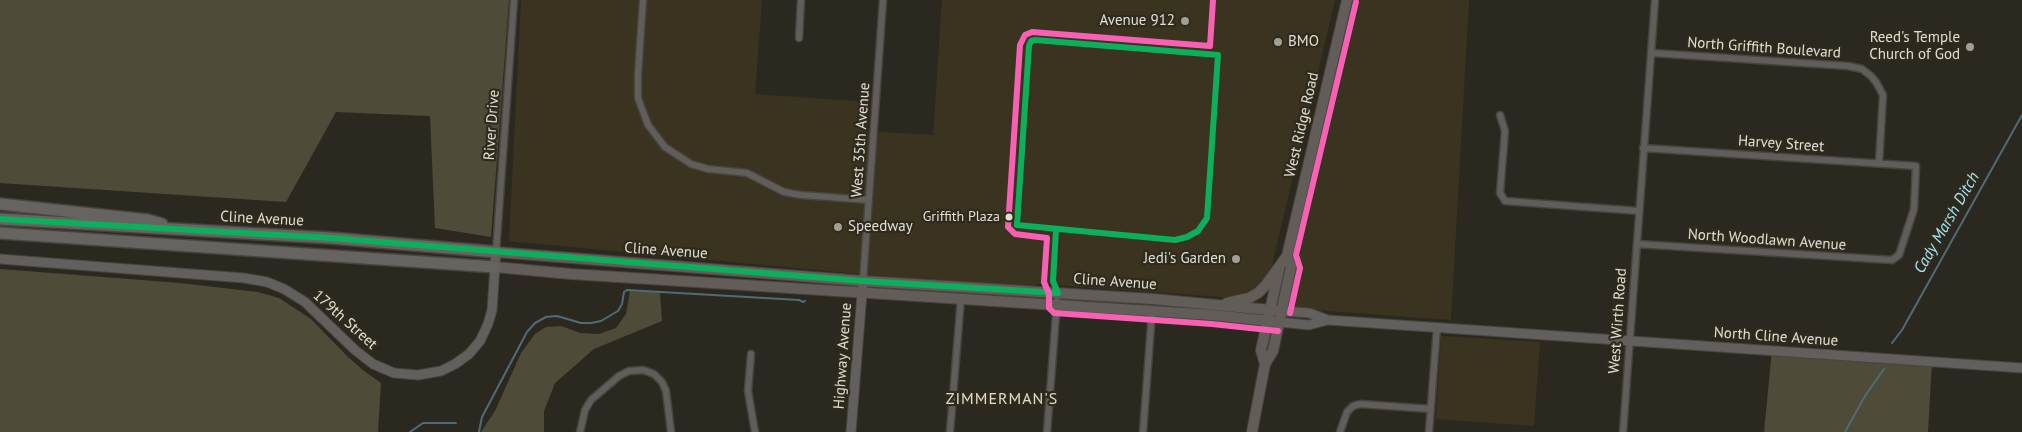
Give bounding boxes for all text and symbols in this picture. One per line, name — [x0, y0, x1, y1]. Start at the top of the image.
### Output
place label: Avenue 912 — [1100, 12, 1175, 30]
marker: Avenue 912 — [1179, 15, 1191, 27]
place label: Reed's Temple Church of God — [1869, 29, 1960, 64]
place label: BMO — [1288, 33, 1319, 51]
street label: North Griffith Boulevard — [1687, 34, 1841, 62]
marker: BMO — [1272, 36, 1284, 48]
marker: Reed's Temple Church of God — [1964, 41, 1976, 53]
street label: West Ridge Road — [1281, 71, 1323, 179]
street label: West 35th Avenue — [848, 82, 874, 198]
street label: River Drive — [481, 89, 503, 161]
street label: Harvey Street — [1737, 132, 1825, 156]
water label: Cady Marsh Ditch — [1910, 169, 1984, 277]
street label: Cline Avenue — [220, 208, 304, 230]
place label: Griffith Plaza — [923, 209, 1000, 225]
marker: Griffith Plaza — [1004, 212, 1014, 222]
place label: Speedway — [848, 218, 913, 236]
marker: Speedway — [832, 221, 844, 233]
street label: North Woodlawn Avenue — [1687, 225, 1847, 255]
street label: Cline Avenue — [624, 239, 708, 263]
place label: Jedi's Garden — [1144, 250, 1226, 268]
marker: Jedi's Garden — [1230, 253, 1242, 265]
street label: West Wirth Road — [1605, 268, 1631, 374]
street label: Cline Avenue — [1073, 270, 1157, 294]
street label: 179th Street — [309, 287, 381, 353]
street label: Highway Avenue — [830, 302, 856, 410]
street label: North Cline Avenue — [1713, 324, 1839, 350]
district label: ZIMMERMAN'S — [944, 389, 1060, 409]

